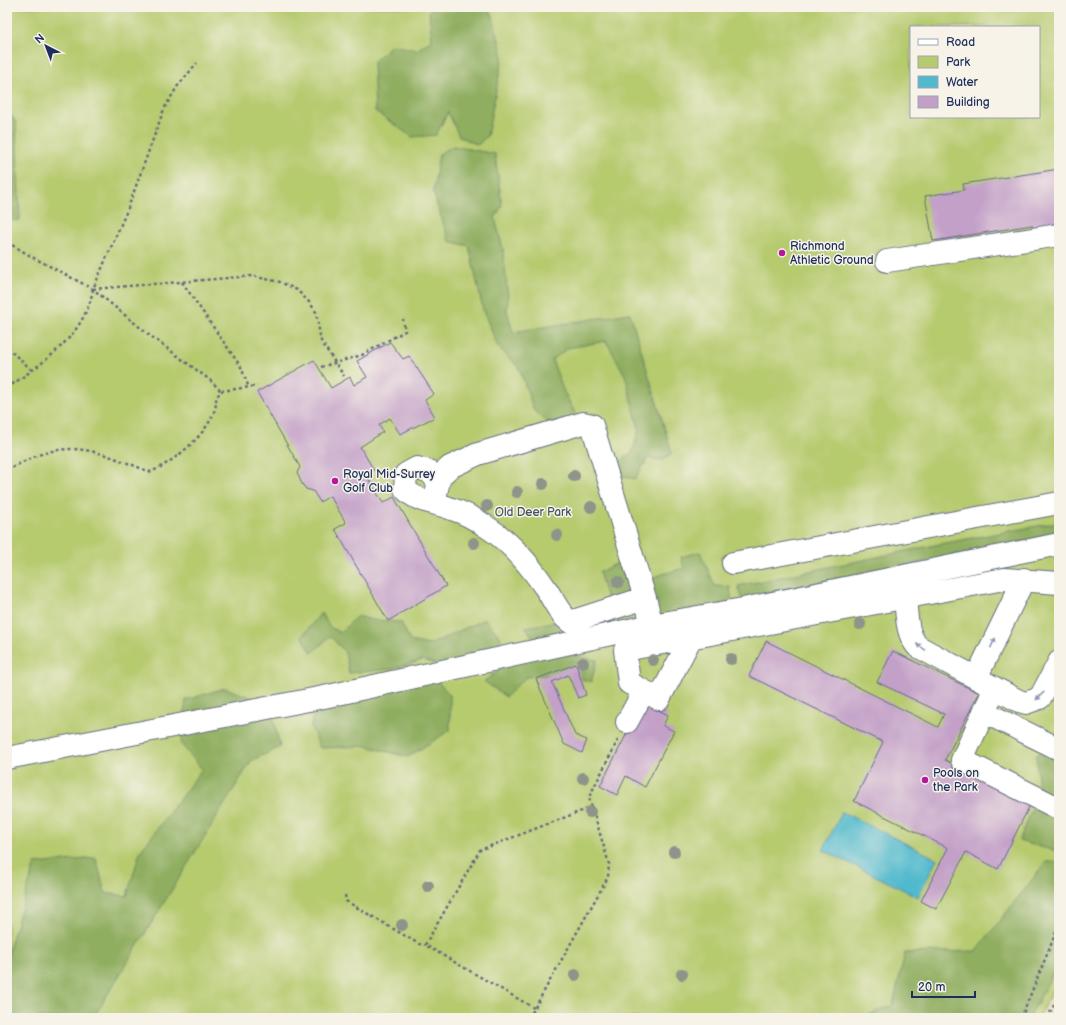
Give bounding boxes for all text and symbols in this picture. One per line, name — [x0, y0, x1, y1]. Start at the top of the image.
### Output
north arrow — [26, 26, 66, 66]
legend — [910, 26, 1040, 118]
text: N — [32, 31, 47, 47]
text: Road — [946, 35, 975, 50]
text: Park — [946, 55, 970, 70]
text: Water — [946, 75, 978, 90]
text: Building — [946, 95, 990, 110]
place label: Richmond Athletic Ground — [790, 239, 874, 268]
marker: Richmond Athletic Ground — [777, 248, 787, 258]
place label: Royal Mid-Surrey Golf Club — [343, 467, 436, 496]
marker: Royal Mid-Surrey Golf Club — [330, 476, 340, 486]
park label: Old Deer Park — [495, 505, 571, 520]
one-way arrow — [990, 638, 996, 649]
one-way arrow — [916, 643, 926, 651]
one-way arrow — [1035, 691, 1045, 701]
place label: Pools on the Park — [933, 766, 979, 795]
marker: Pools on the Park — [920, 775, 930, 785]
scale bar — [912, 973, 975, 999]
text: 20 m — [918, 980, 945, 995]

